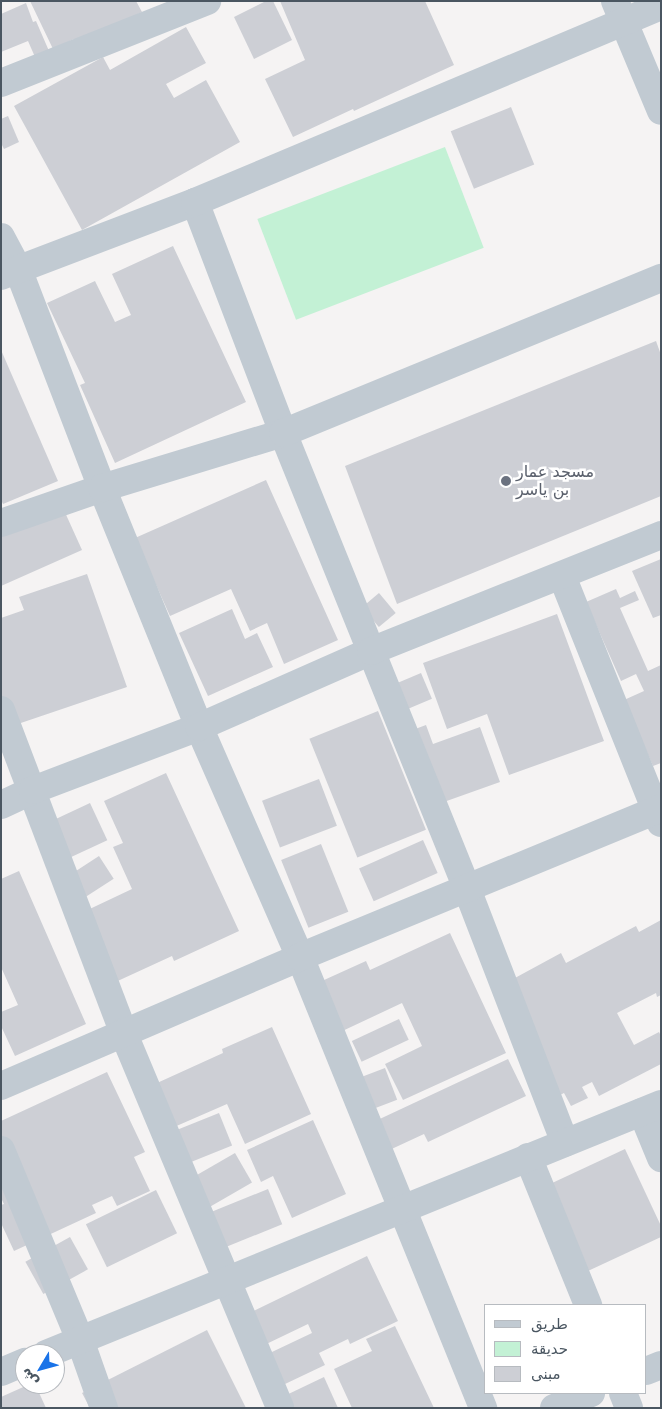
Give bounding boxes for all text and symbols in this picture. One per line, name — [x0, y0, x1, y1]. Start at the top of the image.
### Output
place label: مسجد عمار بن ياسر — [516, 462, 594, 500]
marker: مسجد عمار بن ياسر — [500, 475, 512, 487]
legend — [484, 1304, 647, 1394]
text: طريق — [531, 1315, 568, 1333]
text: حديقة — [531, 1340, 568, 1358]
north arrow — [15, 1344, 65, 1394]
text: ش — [17, 1365, 41, 1390]
text: مبنى — [531, 1365, 561, 1383]

